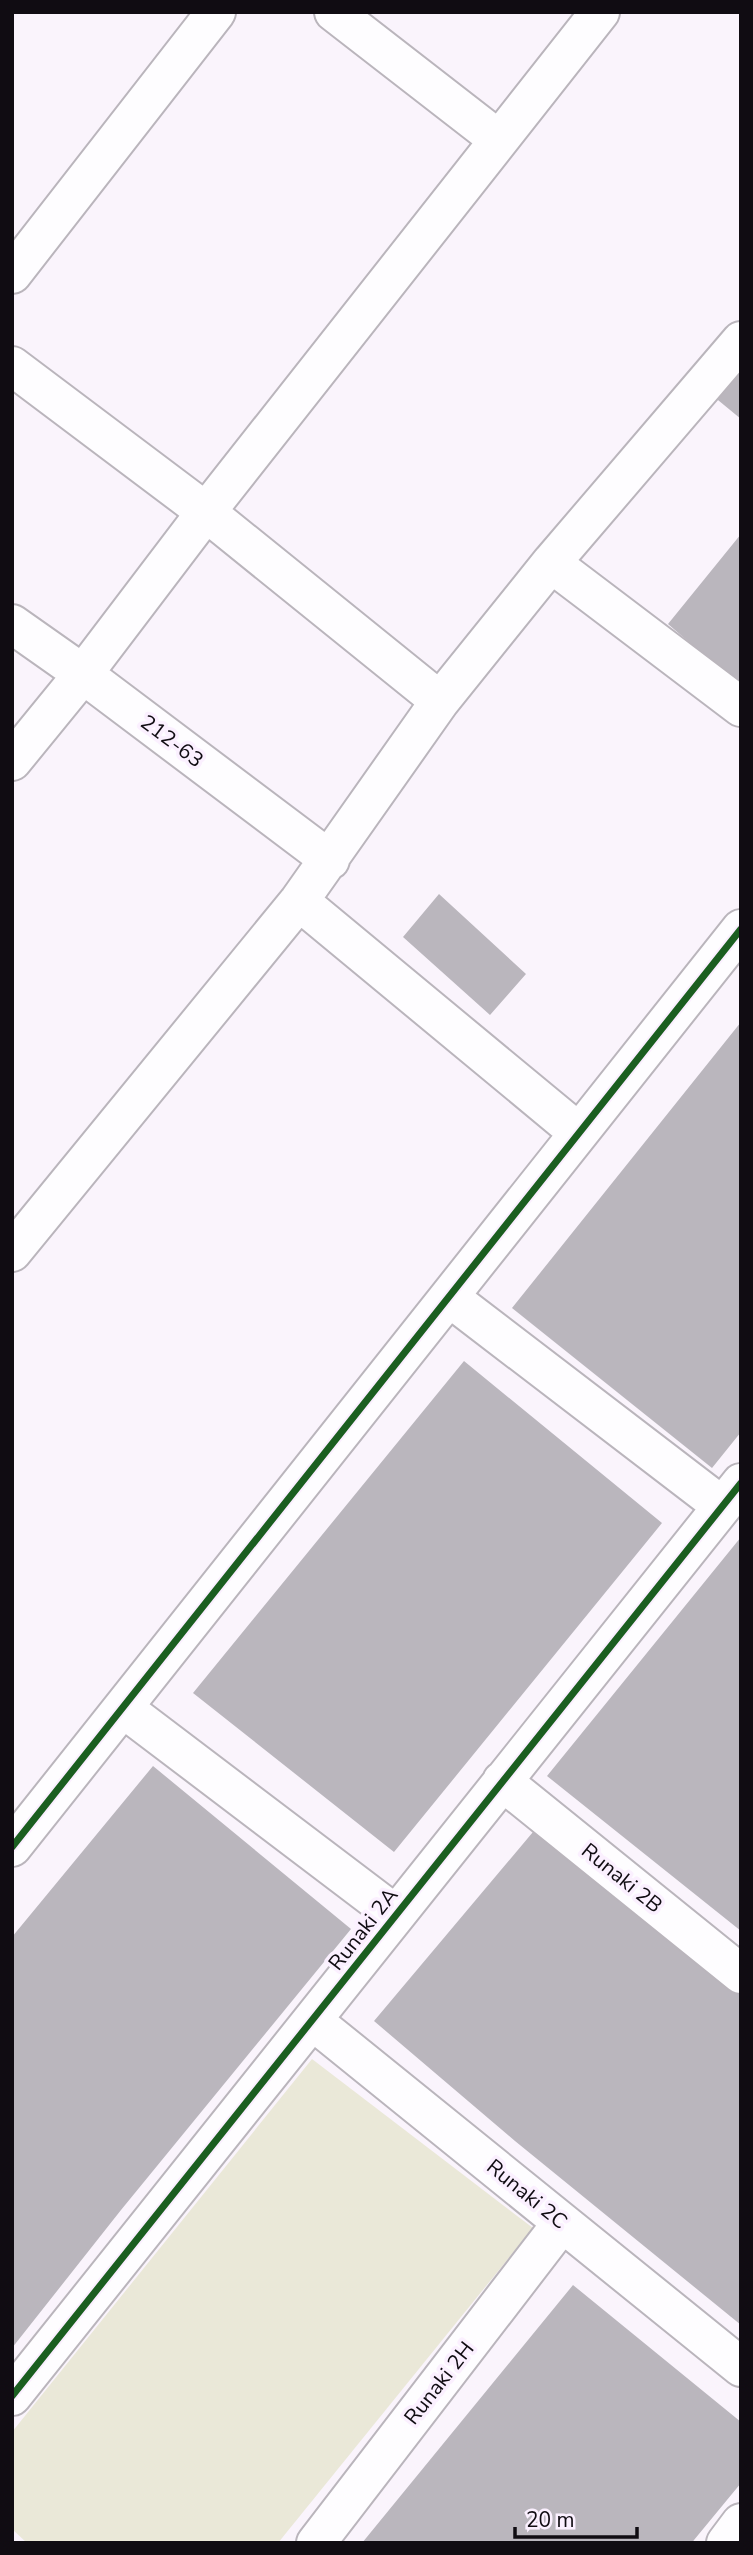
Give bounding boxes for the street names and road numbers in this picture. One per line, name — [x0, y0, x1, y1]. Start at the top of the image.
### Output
street label: 212-63 — [135, 708, 209, 774]
street label: Runaki 2B — [576, 1837, 668, 1919]
street label: Runaki 2A — [322, 1882, 404, 1976]
street label: Runaki 2C — [481, 2153, 573, 2235]
street label: Runaki 2H — [398, 2336, 480, 2430]

